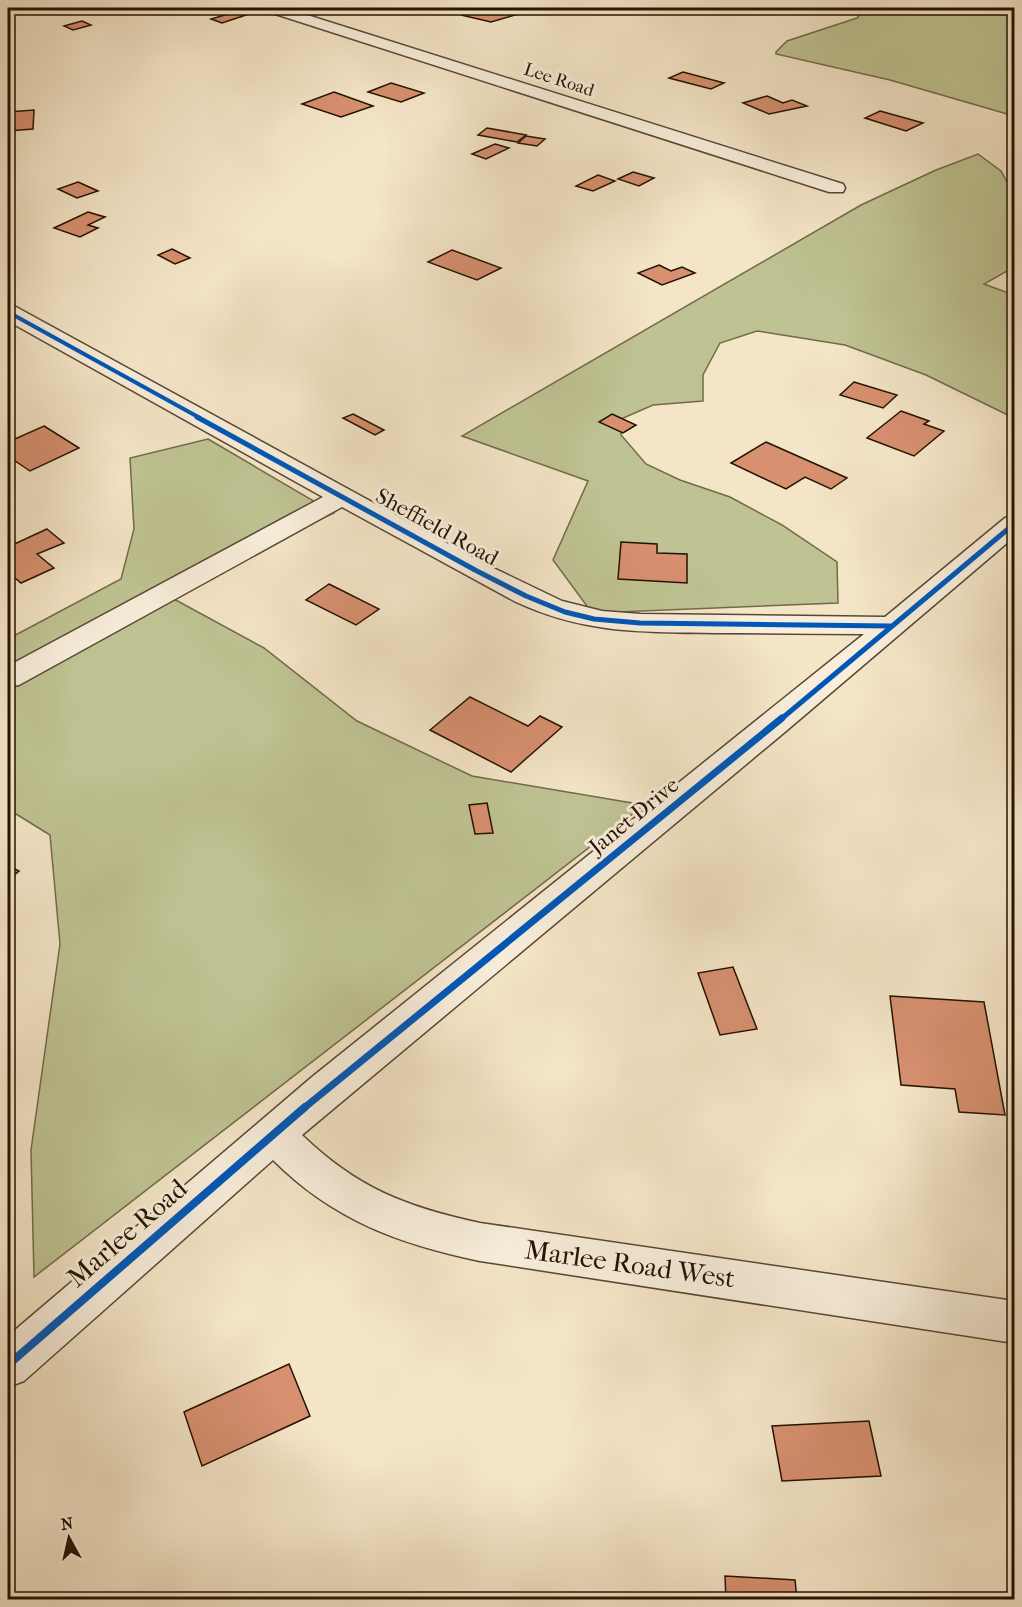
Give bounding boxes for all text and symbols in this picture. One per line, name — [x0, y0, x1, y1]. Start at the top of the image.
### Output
street label: Lee Road — [521, 59, 597, 101]
street label: Sheffield Road — [371, 483, 504, 572]
street label: Janet Drive — [582, 772, 684, 861]
street label: Marlee Road — [61, 1172, 194, 1294]
street label: Marlee Road West — [523, 1233, 737, 1295]
north arrow — [39, 1508, 99, 1568]
text: N — [60, 1513, 75, 1534]

